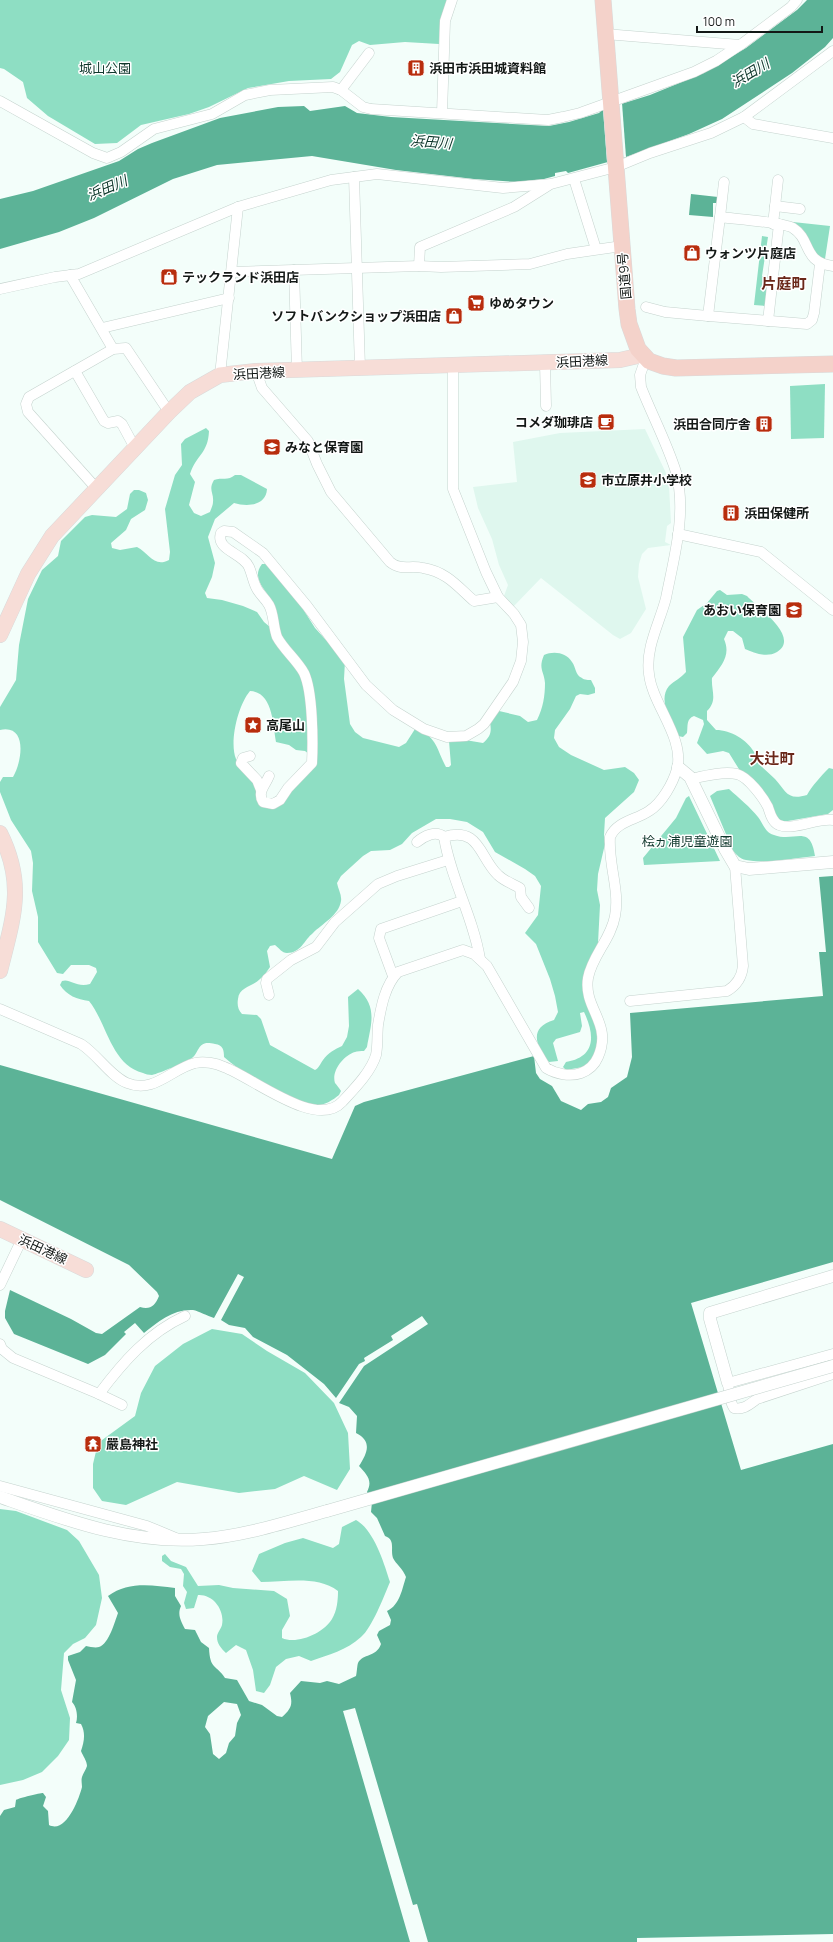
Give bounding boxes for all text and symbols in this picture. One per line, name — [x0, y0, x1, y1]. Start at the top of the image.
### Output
scale bar — [697, 8, 822, 34]
text: 100 m — [703, 13, 735, 30]
water label: 浜田川 — [727, 53, 774, 92]
building icon: 浜田市浜田城資料館 — [406, 58, 426, 78]
park label: 城山公園 — [79, 59, 131, 77]
place label: 浜田市浜田城資料館 — [429, 59, 546, 77]
water label: 浜田川 — [409, 130, 455, 153]
water label: 浜田川 — [84, 170, 132, 204]
shop icon: ウォンツ片庭店 — [682, 243, 702, 263]
place label: ウォンツ片庭店 — [705, 244, 796, 262]
street label: 国道9号 — [613, 252, 635, 300]
shop icon: テックランド浜田店 — [159, 267, 179, 287]
place label: テックランド浜田店 — [182, 268, 299, 286]
district label: 片庭町 — [761, 273, 807, 294]
supermarket icon: ゆめタウン — [466, 293, 486, 313]
place label: ゆめタウン — [489, 294, 554, 312]
shop icon: ソフトバンクショップ浜田店 — [444, 306, 464, 326]
place label: ソフトバンクショップ浜田店 — [271, 307, 441, 325]
street label: 浜田港線 — [556, 351, 608, 371]
street label: 浜田港線 — [233, 363, 285, 383]
cafe icon: コメダ珈琲店 — [596, 412, 616, 432]
place label: コメダ珈琲店 — [515, 413, 593, 431]
building icon: 浜田合同庁舎 — [754, 414, 774, 434]
place label: 浜田合同庁舎 — [673, 415, 751, 433]
school or university icon: みなと保育園 — [262, 437, 282, 457]
place label: みなと保育園 — [285, 438, 363, 456]
school or university icon: 市立原井小学校 — [578, 470, 598, 490]
place label: 市立原井小学校 — [601, 471, 692, 489]
building icon: 浜田保健所 — [721, 503, 741, 523]
place label: 浜田保健所 — [744, 504, 809, 522]
school or university icon: あおい保育園 — [784, 600, 804, 620]
place label: あおい保育園 — [703, 601, 781, 619]
place icon: 高尾山 — [243, 715, 263, 735]
place label: 高尾山 — [266, 716, 305, 734]
district label: 大辻町 — [749, 748, 795, 769]
park label: 桧ヵ浦児童遊園 — [641, 832, 733, 850]
street label: 浜田港線 — [16, 1230, 70, 1268]
temple icon: 嚴島神社 — [83, 1434, 103, 1454]
place label: 嚴島神社 — [106, 1435, 158, 1453]

